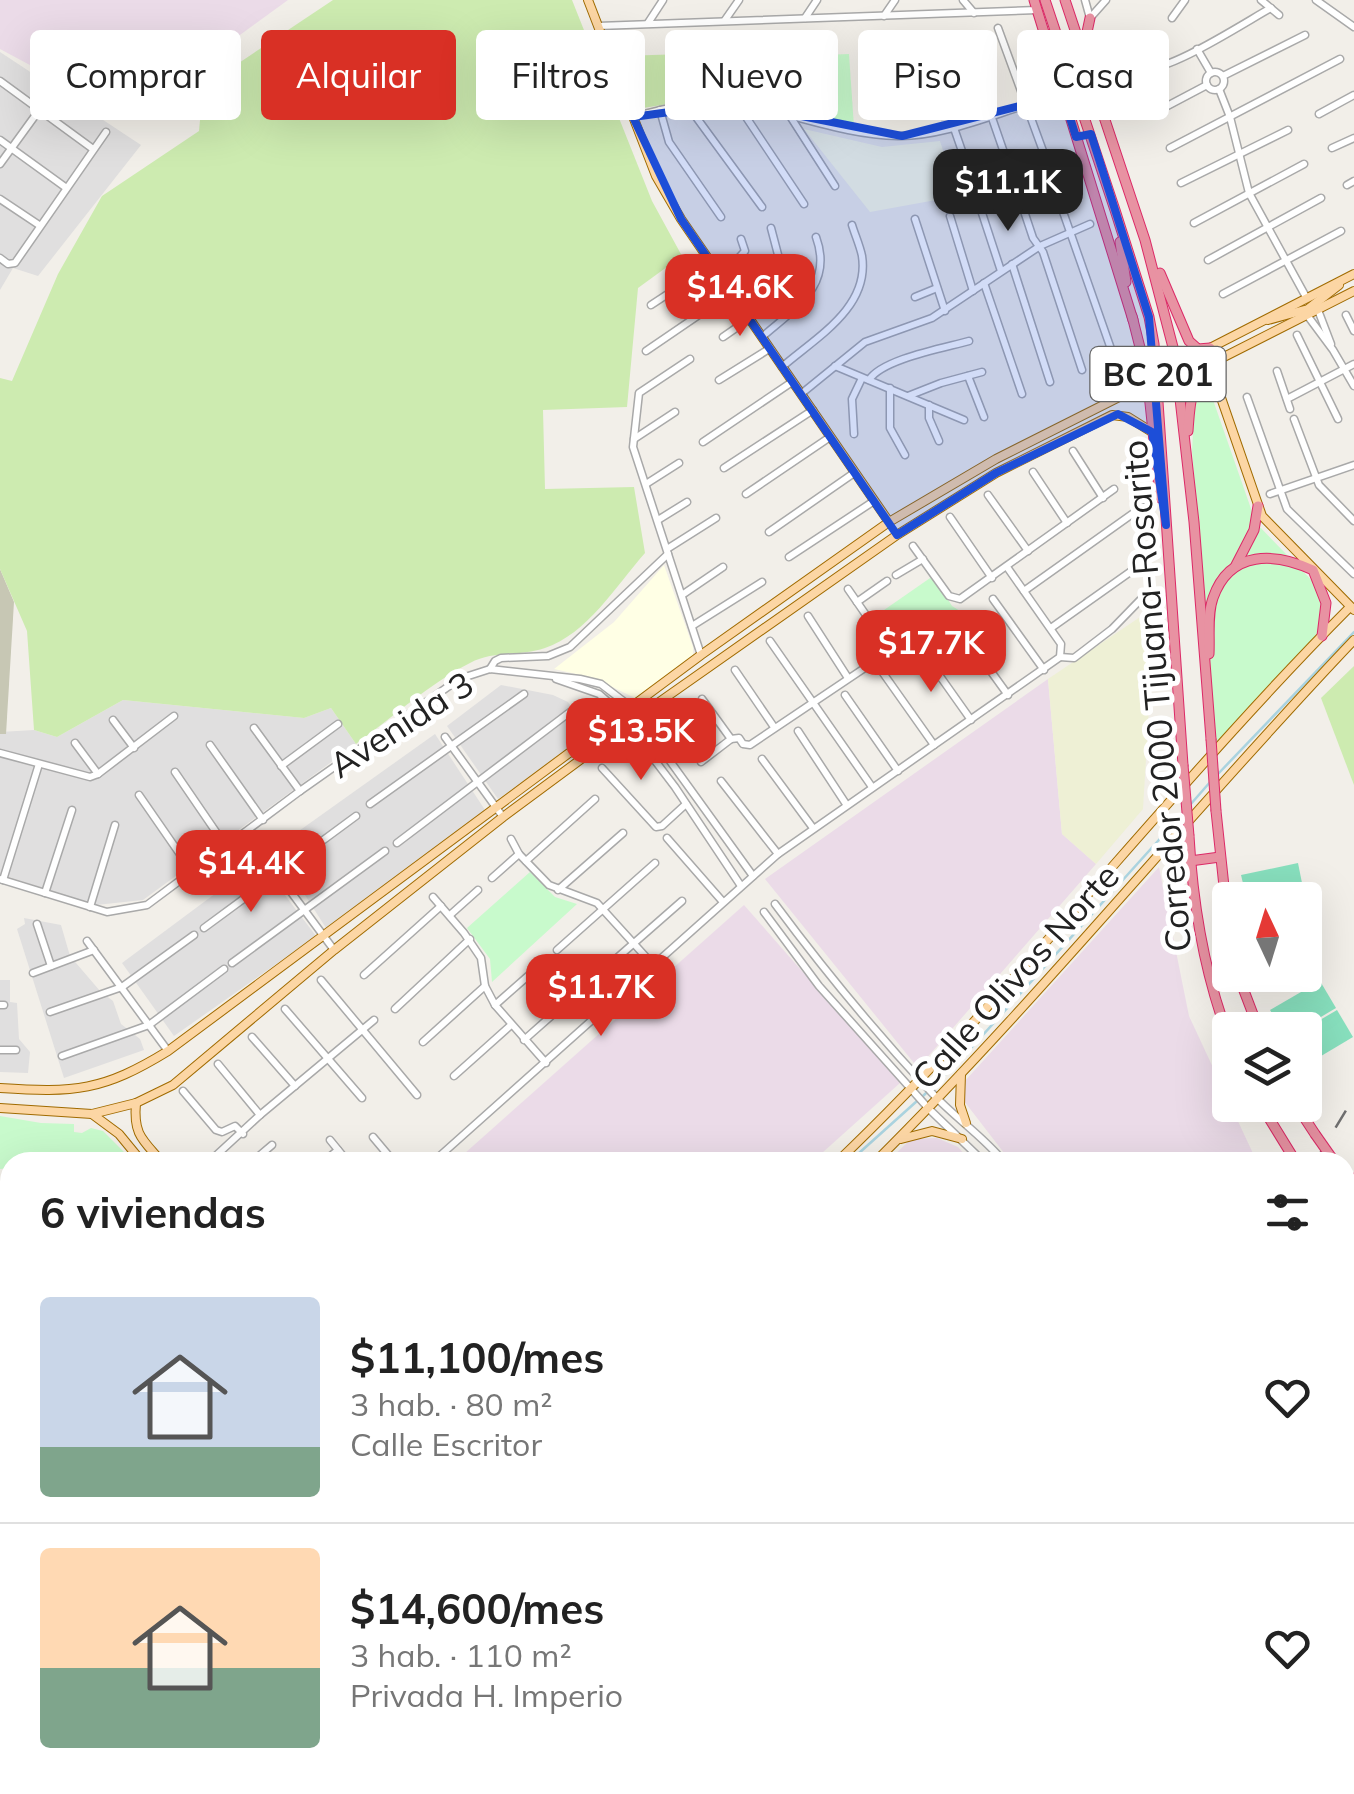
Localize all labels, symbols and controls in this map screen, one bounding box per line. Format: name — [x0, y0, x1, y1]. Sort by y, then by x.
chip: Comprar — [30, 30, 241, 120]
chip: Alquilar — [261, 30, 456, 120]
chip: Filtros — [476, 30, 645, 120]
chip: Nuevo — [665, 30, 838, 120]
chip: Piso — [858, 30, 997, 120]
chip: Casa — [1017, 30, 1169, 120]
pin: $11.1K — [927, 149, 1089, 234]
text: $11.1K — [955, 161, 1061, 201]
pin: $14.6K — [659, 254, 821, 339]
text: $14.6K — [687, 266, 793, 306]
road number: BC 201 — [1090, 347, 1226, 401]
street label: Corredor 2000 Tijuana-Rosarito — [1112, 438, 1200, 954]
pin: $17.7K — [850, 610, 1012, 695]
text: $17.7K — [878, 622, 984, 662]
street label: Avenida 3 — [321, 661, 481, 787]
pin: $13.5K — [560, 698, 722, 783]
text: $13.5K — [588, 710, 694, 750]
pin: $14.4K — [170, 830, 332, 915]
text: $14.4K — [198, 842, 304, 882]
street label: Calle Olivos Norte — [902, 854, 1128, 1098]
north arrow — [1212, 882, 1322, 992]
map controls — [1212, 882, 1322, 1122]
pin: $11.7K — [520, 954, 682, 1039]
text: $11.7K — [548, 966, 654, 1006]
button: layers — [1212, 1012, 1322, 1122]
icon: filters — [1260, 1185, 1315, 1240]
text: 6 viviendas — [40, 1186, 266, 1239]
text: $11,100/mes — [350, 1331, 604, 1384]
icon: home — [120, 1337, 240, 1457]
icon: heart — [1260, 1370, 1315, 1425]
text: 3 hab. · 80 m² — [350, 1384, 552, 1424]
text: Calle Escritor — [350, 1424, 542, 1464]
text: $14,600/mes — [350, 1582, 604, 1635]
icon: home — [120, 1588, 240, 1708]
icon: heart — [1260, 1621, 1315, 1676]
text: 3 hab. · 110 m² — [350, 1635, 572, 1675]
text: Privada H. Imperio — [350, 1675, 623, 1715]

